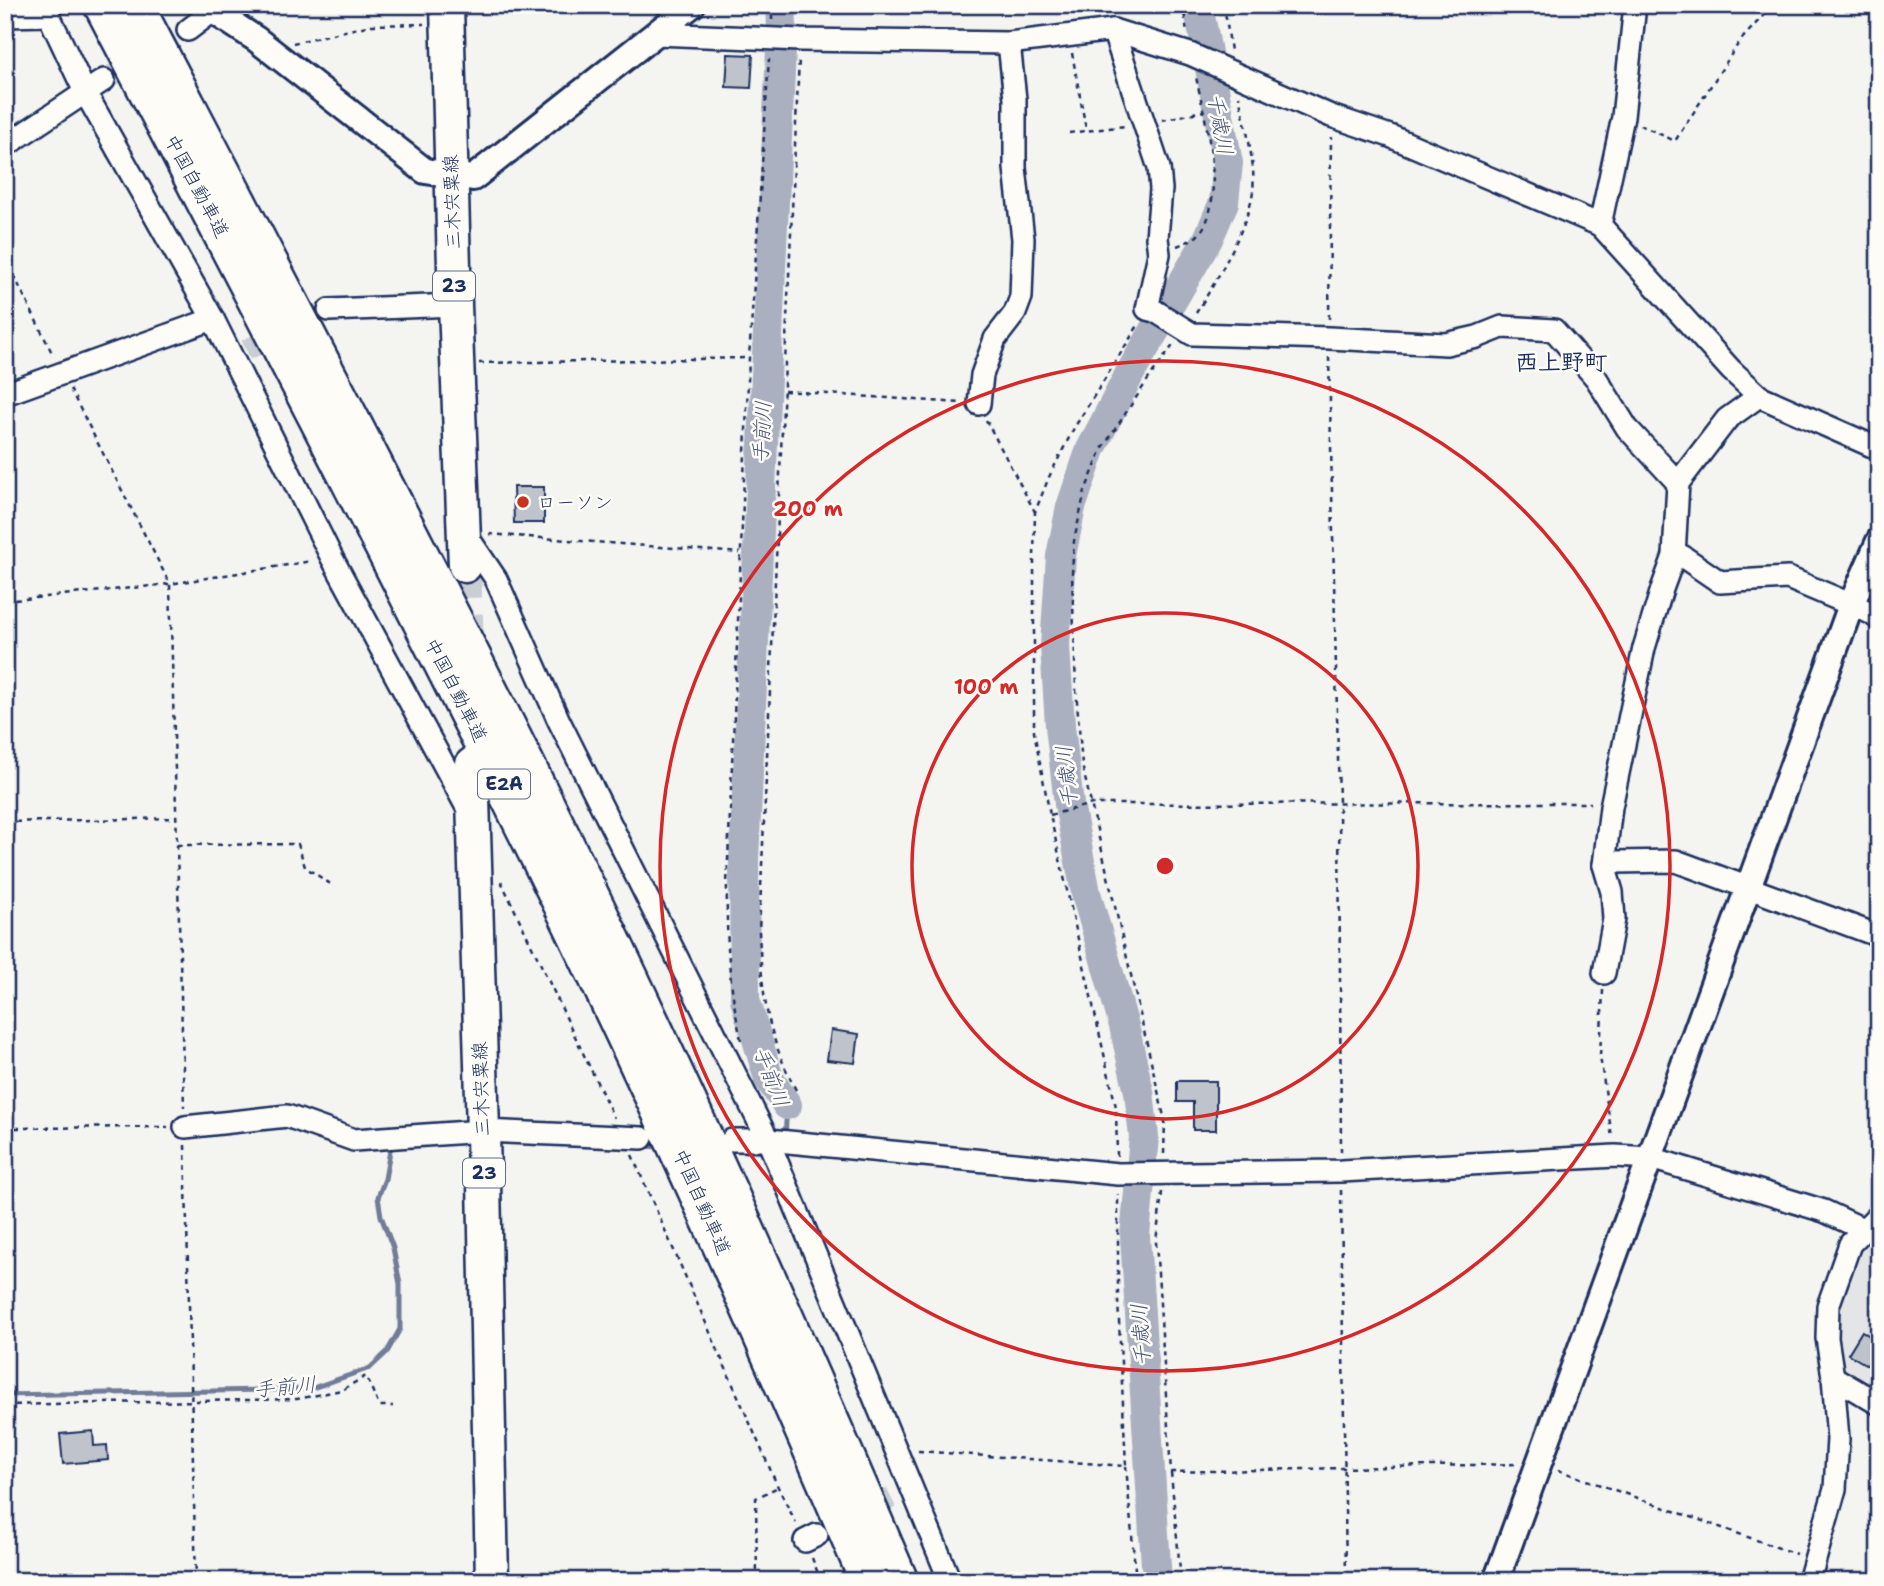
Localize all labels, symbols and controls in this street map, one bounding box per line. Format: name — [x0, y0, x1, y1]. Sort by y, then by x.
water label: 千歳川 — [1201, 91, 1239, 157]
street label: 中国自動車道 — [159, 130, 235, 242]
street label: 三木宍粟線 — [438, 154, 466, 250]
road number: 23 — [433, 272, 475, 300]
district label: 西上野町 — [1515, 347, 1607, 377]
water label: 手前川 — [746, 400, 778, 464]
place label: ローソン — [537, 490, 613, 515]
marker: ローソン — [515, 494, 531, 510]
text: 200 m — [773, 495, 843, 523]
street label: 中国自動車道 — [419, 634, 493, 746]
text: 100 m — [954, 673, 1018, 701]
water label: 千歳川 — [1050, 744, 1084, 810]
road number: E2A — [478, 770, 530, 798]
centre of rings — [1153, 854, 1177, 878]
street label: 三木宍粟線 — [467, 1041, 495, 1137]
water label: 手前川 — [747, 1043, 795, 1111]
street label: 中国自動車道 — [667, 1145, 737, 1259]
road number: 23 — [463, 1158, 505, 1188]
water label: 千歳川 — [1125, 1303, 1157, 1367]
water label: 手前川 — [252, 1370, 318, 1404]

